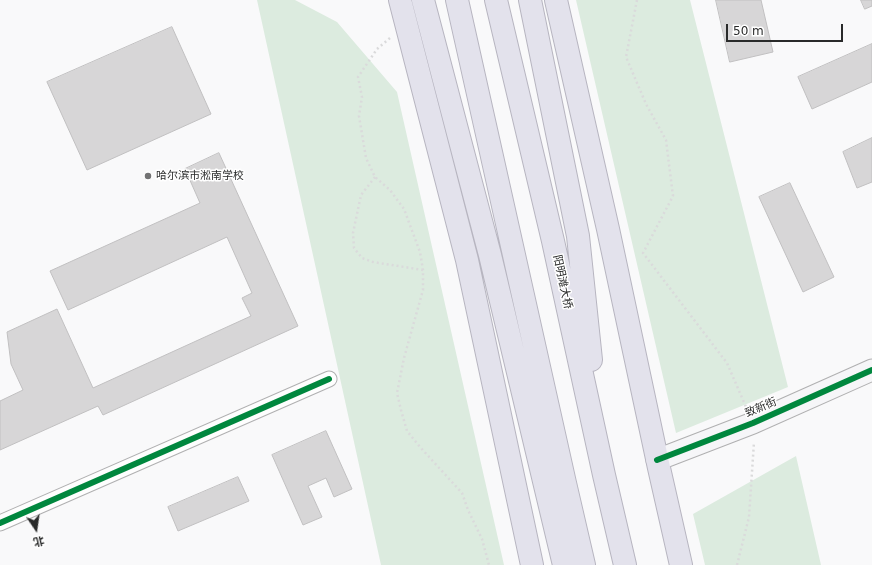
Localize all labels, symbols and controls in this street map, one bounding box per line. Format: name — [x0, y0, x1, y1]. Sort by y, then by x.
scale bar — [728, 16, 845, 42]
text: 50 m — [733, 24, 764, 38]
place label: 哈尔滨市淞南学校 — [156, 169, 244, 183]
marker: 哈尔滨市淞南学校 — [143, 171, 153, 181]
street label: 阳明滩大桥 — [550, 254, 574, 310]
street label: 致新街 — [743, 395, 779, 421]
north arrow — [16, 509, 56, 549]
text: 北 — [32, 534, 46, 549]

